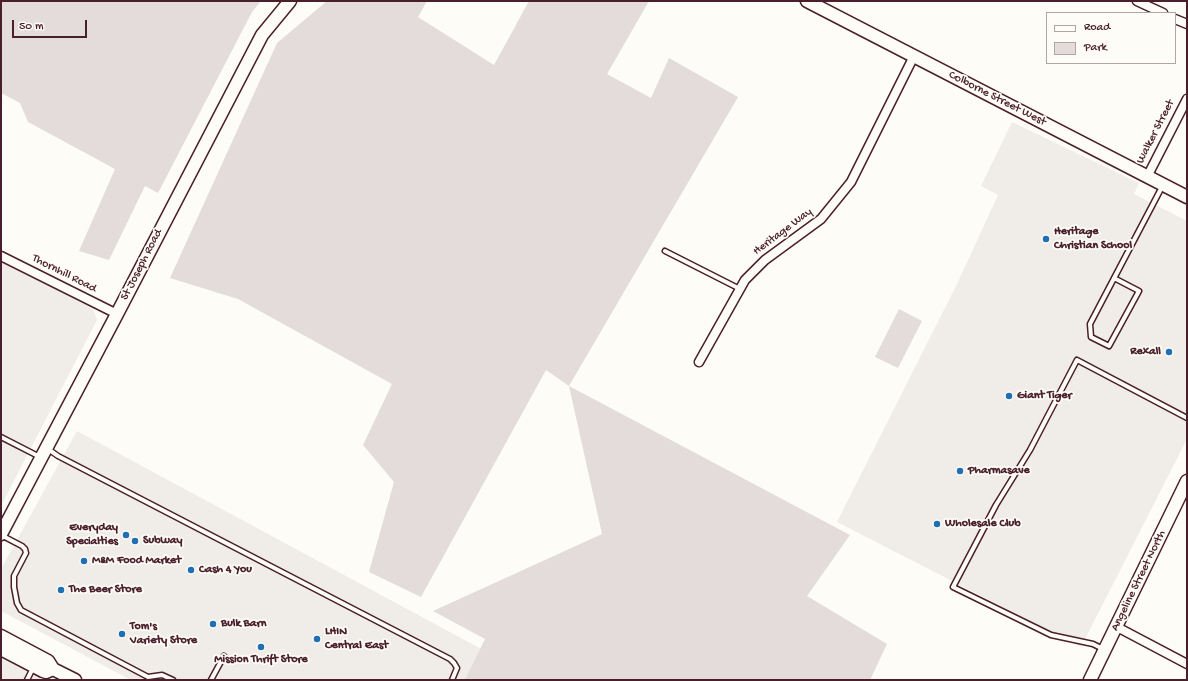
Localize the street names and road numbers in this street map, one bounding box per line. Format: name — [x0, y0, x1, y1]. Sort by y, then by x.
street label: Colborne Street West — [946, 68, 1048, 130]
street label: Walker Street — [1134, 97, 1178, 167]
street label: Heritage Way — [751, 205, 815, 259]
street label: St Joseph Road — [118, 227, 166, 303]
street label: Thornhill Road — [29, 252, 99, 296]
street label: Angeline Street North — [1108, 528, 1170, 634]

